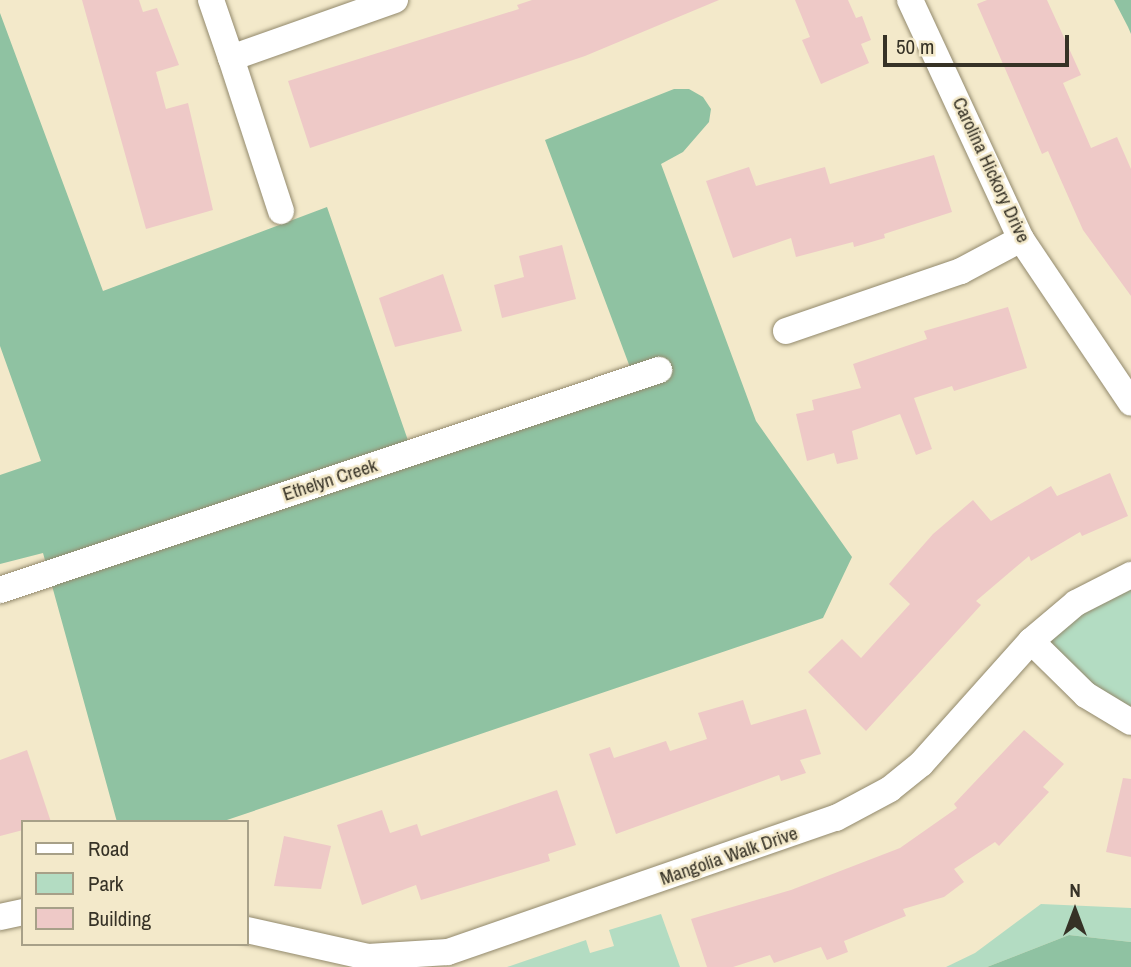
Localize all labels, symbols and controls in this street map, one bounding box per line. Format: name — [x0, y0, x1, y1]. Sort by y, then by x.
scale bar — [886, 21, 1072, 65]
text: 50 m — [896, 32, 934, 61]
street label: Carolina Hickory Drive — [947, 94, 1035, 246]
street label: Ethelyn Creek — [280, 454, 380, 506]
legend — [21, 820, 248, 946]
street label: Mangolia Walk Drive — [657, 822, 801, 890]
text: Road — [88, 834, 129, 863]
text: Park — [88, 869, 123, 898]
north arrow — [1040, 876, 1110, 946]
text: N — [1069, 877, 1081, 903]
text: Building — [88, 904, 151, 933]

